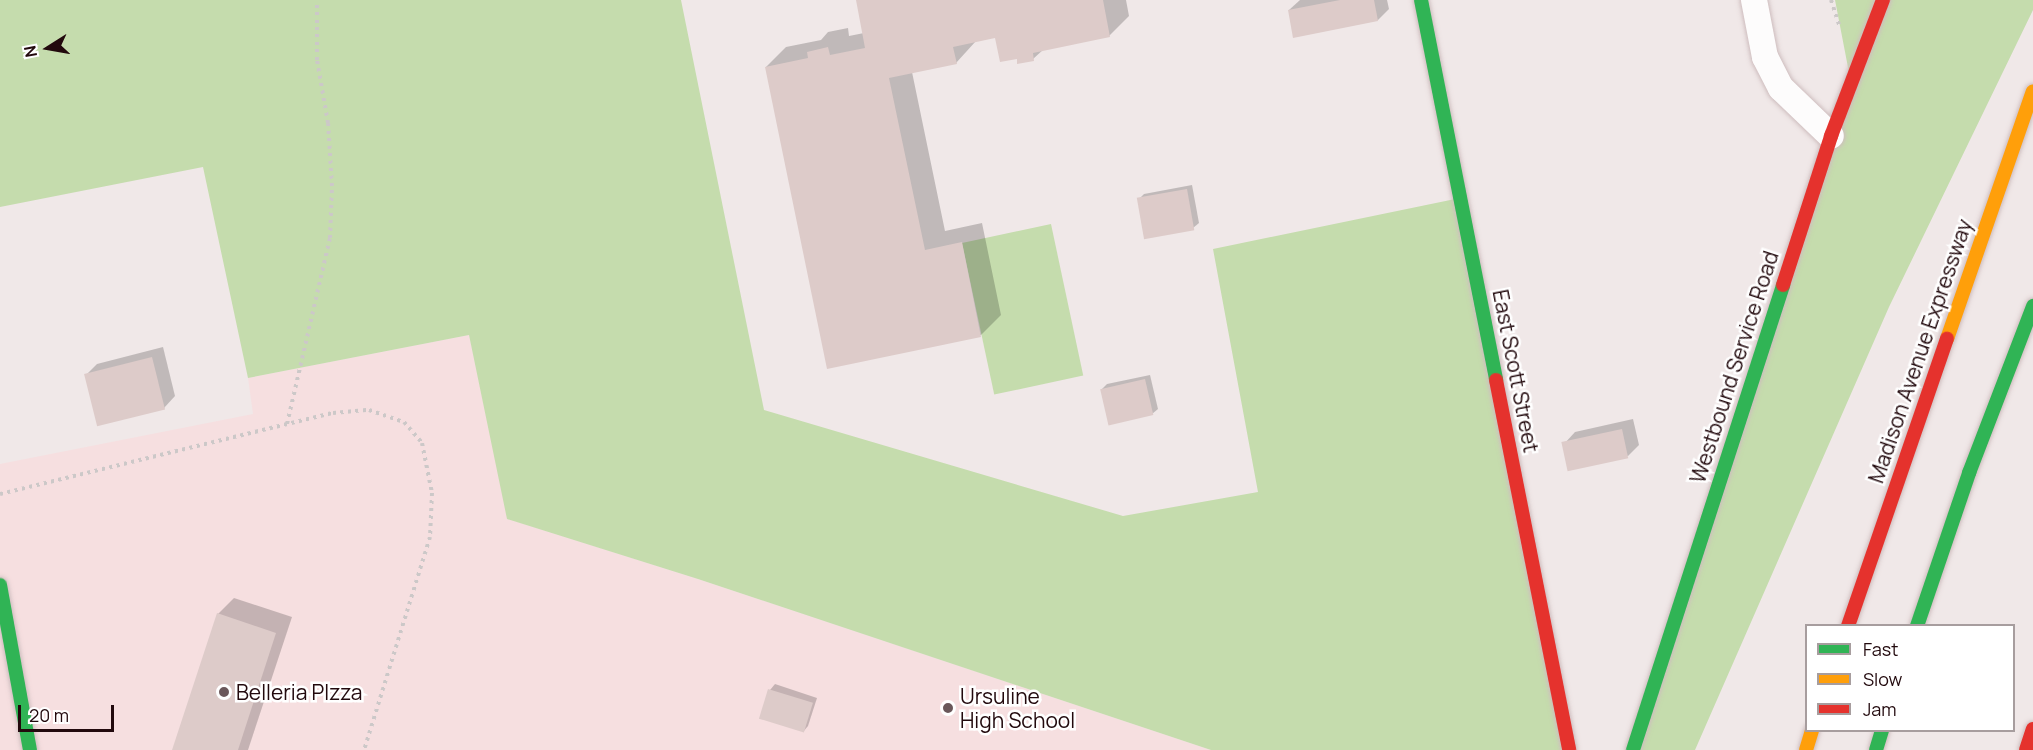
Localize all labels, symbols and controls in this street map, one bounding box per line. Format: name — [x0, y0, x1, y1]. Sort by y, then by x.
north arrow — [18, 18, 78, 78]
text: N — [18, 44, 42, 59]
street label: Madison Avenue Expressway — [1863, 216, 1977, 486]
street label: Westbound Service Road — [1685, 248, 1783, 486]
street label: East Scott Street — [1488, 287, 1544, 455]
legend — [1805, 624, 2015, 732]
text: Fast — [1863, 637, 1898, 661]
text: Slow — [1863, 667, 1902, 691]
place label: Belleria PIzza — [236, 679, 362, 705]
place label: Ursuline High School — [960, 683, 1075, 733]
marker: Belleria PIzza — [217, 685, 231, 699]
scale bar — [21, 693, 117, 731]
text: Jam — [1863, 697, 1897, 721]
marker: Ursuline High School — [941, 701, 955, 715]
text: 20 m — [29, 703, 69, 727]

